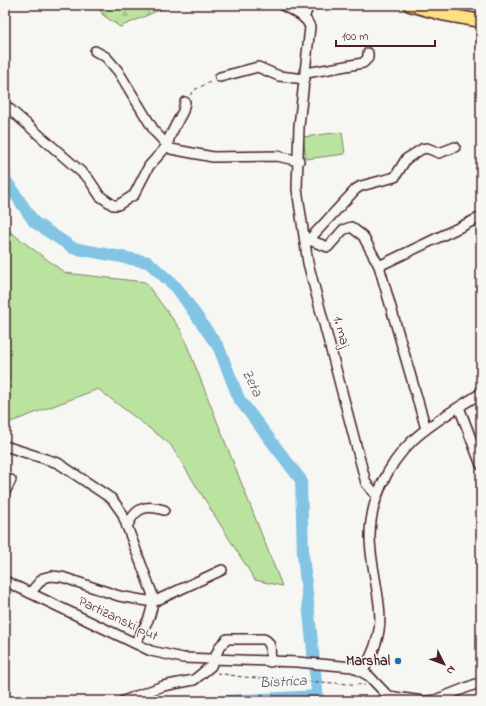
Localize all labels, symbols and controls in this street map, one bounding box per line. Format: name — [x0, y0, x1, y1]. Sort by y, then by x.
scale bar — [336, 22, 435, 48]
text: 100 m — [342, 28, 369, 46]
street label: 1. maj — [327, 314, 356, 351]
water label: Zeta — [236, 365, 268, 401]
street label: Partizanski put — [74, 591, 162, 647]
north arrow — [424, 644, 464, 684]
place label: Marshal — [346, 651, 391, 672]
marker: Marshal — [393, 656, 403, 666]
text: N — [442, 662, 459, 678]
water label: Bistrica — [259, 670, 308, 694]

